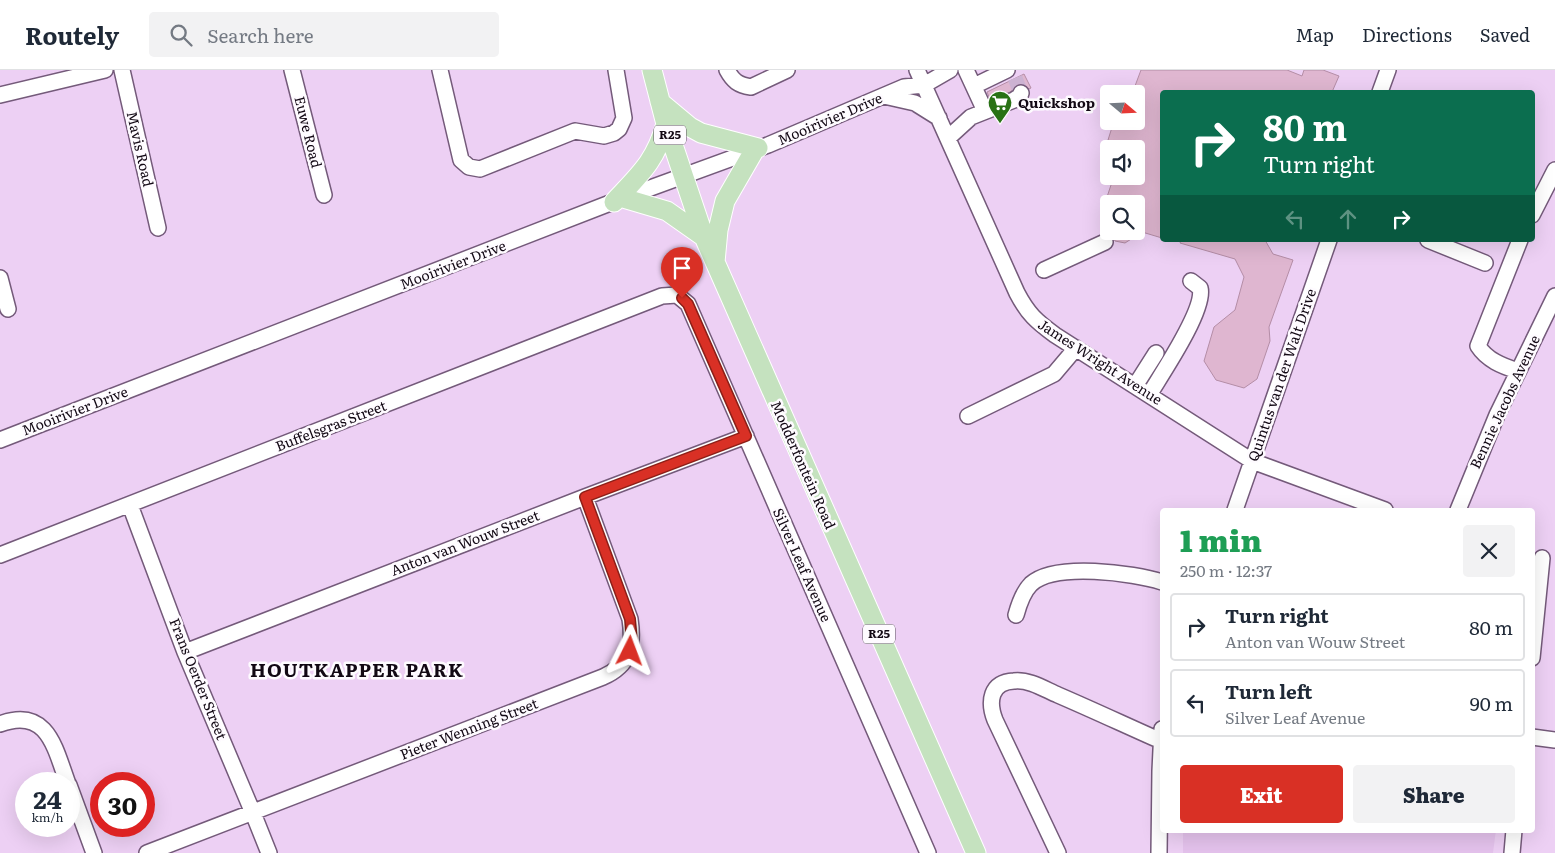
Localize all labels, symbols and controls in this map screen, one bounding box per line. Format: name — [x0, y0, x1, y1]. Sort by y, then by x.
search box — [149, 12, 499, 57]
text: Routely — [25, 17, 119, 52]
icon: search — [167, 21, 195, 49]
text: Search here — [207, 21, 314, 49]
text: Map — [1296, 21, 1334, 48]
text: Directions — [1362, 21, 1452, 48]
text: Saved — [1480, 21, 1530, 48]
north arrow — [1100, 85, 1145, 130]
map controls — [1100, 85, 1145, 240]
street label: Mooirivier Drive — [774, 87, 885, 149]
supermarket icon: Quickshop — [987, 90, 1013, 124]
place label: Quickshop — [1018, 92, 1095, 112]
street label: Euwe Road — [290, 94, 328, 170]
text: 80 m — [1263, 100, 1347, 152]
street label: Mavis Road — [123, 109, 159, 189]
icon: right — [1180, 110, 1245, 175]
road number: R25 — [654, 126, 686, 144]
button: sound — [1100, 140, 1145, 185]
text: Turn right — [1263, 147, 1375, 180]
button: search — [1100, 195, 1145, 240]
icon: left — [1281, 205, 1309, 233]
icon: ahead — [1334, 205, 1362, 233]
icon: right — [1387, 205, 1415, 233]
street label: Mooirivier Drive — [397, 235, 508, 293]
pin — [661, 247, 703, 298]
icon: arrive — [668, 254, 696, 282]
street label: Quintus van der Walt Drive — [1242, 286, 1320, 464]
street label: James Wright Avenue — [1035, 313, 1167, 409]
street label: Bennie Jacobs Avenue — [1464, 331, 1544, 472]
street label: Mooirivier Drive — [19, 381, 130, 439]
street label: Buffelsgras Street — [272, 395, 389, 455]
street label: Modderfontein Road — [767, 397, 841, 532]
street label: Anton van Wouw Street — [387, 504, 542, 580]
street label: Silver Leaf Avenue — [769, 504, 837, 625]
text: 1 min — [1180, 517, 1262, 561]
button: close — [1463, 525, 1515, 577]
text: 250 m · 12:37 — [1180, 558, 1272, 582]
text: Turn right — [1225, 601, 1329, 629]
icon: right — [1182, 613, 1210, 641]
text: 80 m — [1469, 613, 1513, 641]
street label: Frans Oerder Street — [165, 615, 233, 743]
position arrow — [603, 624, 655, 676]
road number: R25 — [863, 624, 895, 644]
text: Anton van Wouw Street — [1225, 629, 1405, 653]
district label: HOUTKAPPER PARK — [250, 655, 464, 683]
text: Turn left — [1225, 677, 1312, 705]
icon: left — [1182, 689, 1210, 717]
text: 90 m — [1470, 689, 1513, 717]
street label: Pieter Wenning Street — [397, 692, 541, 764]
text: Silver Leaf Avenue — [1225, 705, 1365, 729]
button: Exit — [1180, 765, 1343, 823]
button: Share — [1353, 765, 1515, 823]
speed limit sign: 30 — [90, 772, 155, 837]
text: 24 — [33, 780, 62, 817]
text: km/h — [32, 808, 63, 826]

